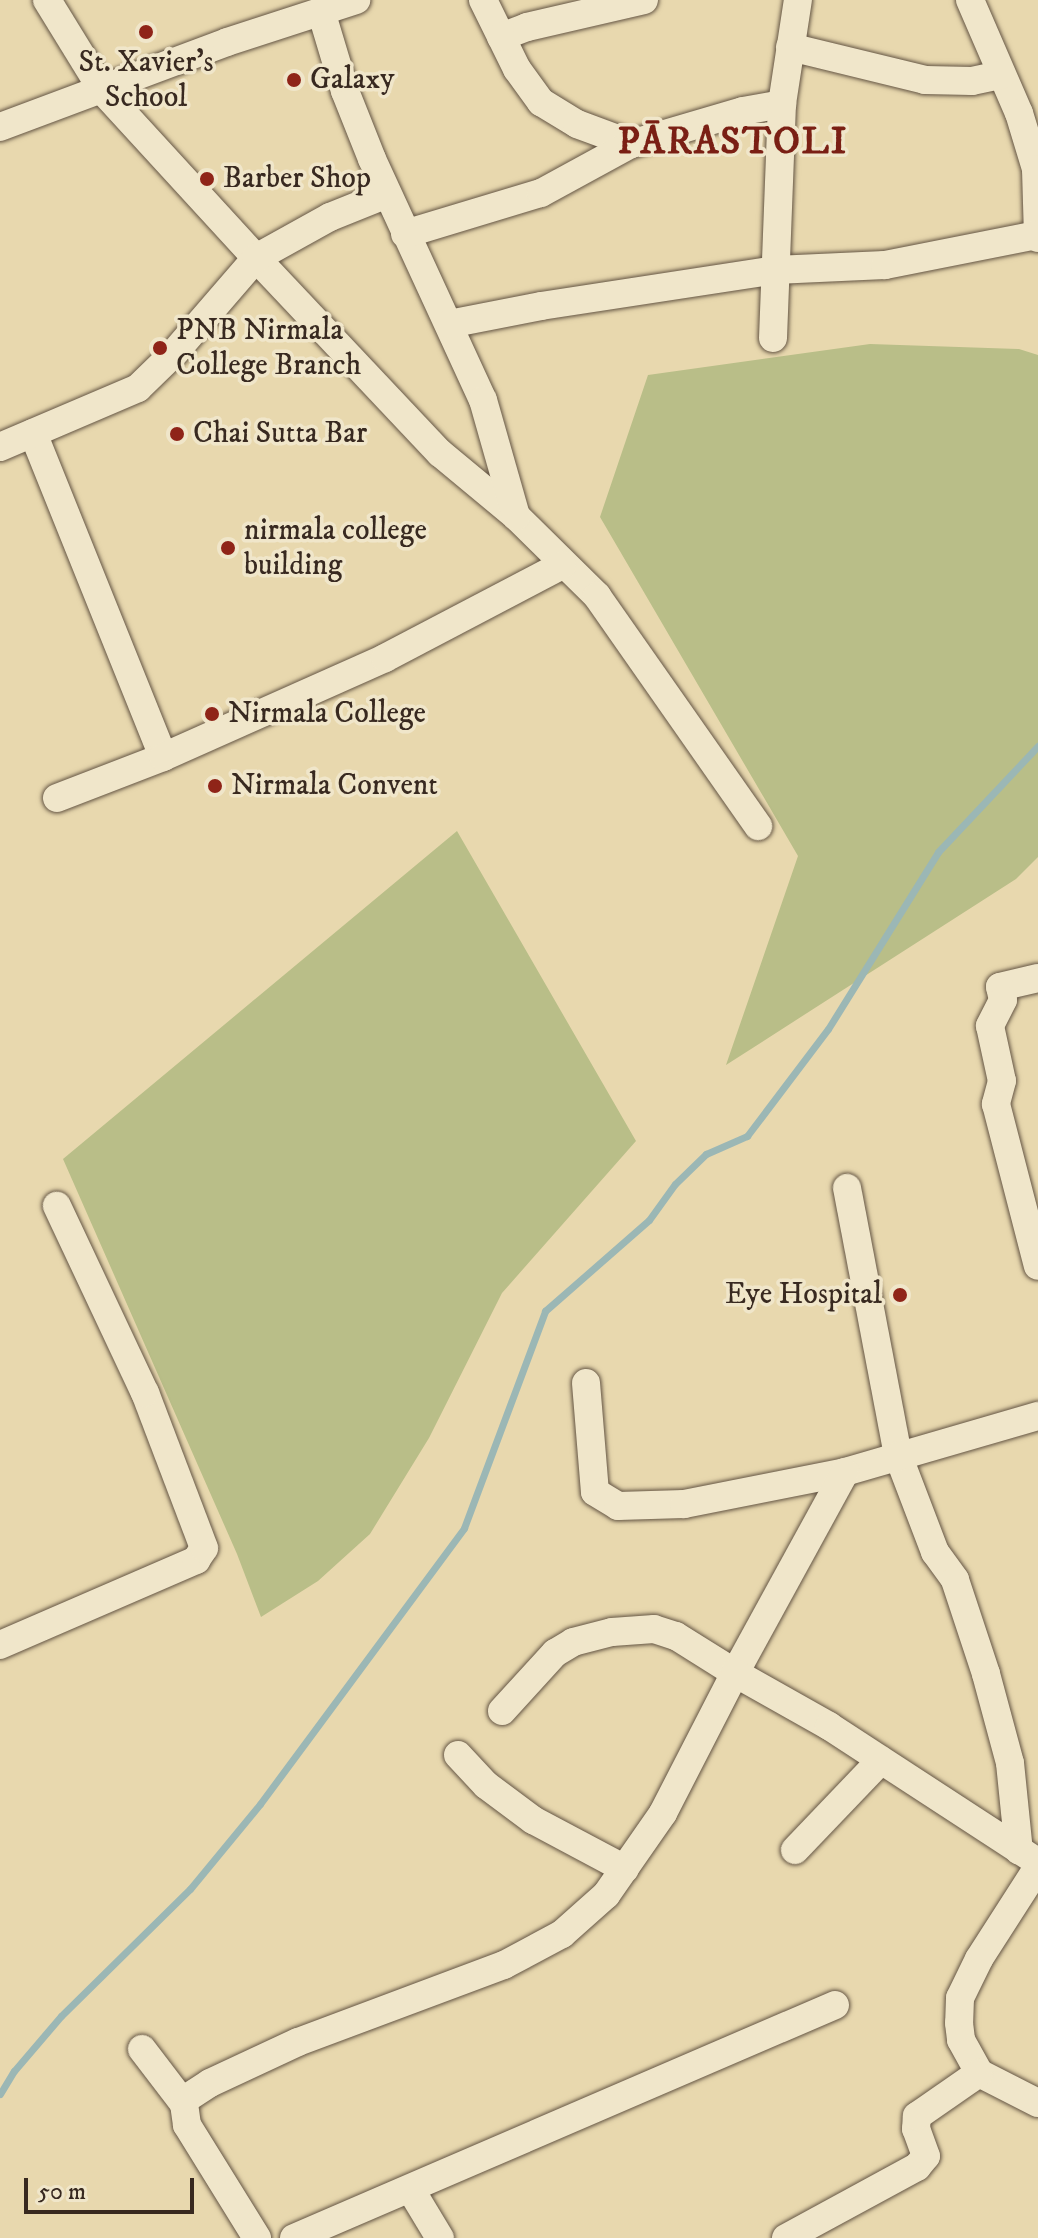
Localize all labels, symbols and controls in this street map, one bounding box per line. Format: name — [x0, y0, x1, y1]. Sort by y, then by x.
marker: St. Xavier's School — [137, 23, 155, 41]
place label: St. Xavier's School — [78, 45, 214, 116]
place label: Galaxy — [310, 62, 394, 98]
marker: Galaxy — [285, 71, 303, 89]
district label: PĀRASTOLI — [618, 120, 848, 166]
place label: Barber Shop — [223, 161, 371, 197]
marker: Barber Shop — [198, 170, 216, 188]
place label: PNB Nirmala College Branch — [176, 313, 361, 384]
marker: PNB Nirmala College Branch — [151, 339, 169, 357]
place label: Chai Sutta Bar — [193, 416, 367, 452]
marker: Chai Sutta Bar — [168, 425, 186, 443]
place label: nirmala college building — [244, 513, 427, 584]
marker: nirmala college building — [219, 539, 237, 557]
place label: Nirmala College — [228, 696, 426, 732]
marker: Nirmala College — [203, 705, 221, 723]
place label: Nirmala Convent — [231, 768, 438, 804]
marker: Nirmala Convent — [206, 777, 224, 795]
place label: Eye Hospital — [725, 1277, 882, 1313]
marker: Eye Hospital — [889, 1284, 911, 1306]
scale bar — [28, 2162, 198, 2212]
text: 50 m — [38, 2177, 86, 2207]

